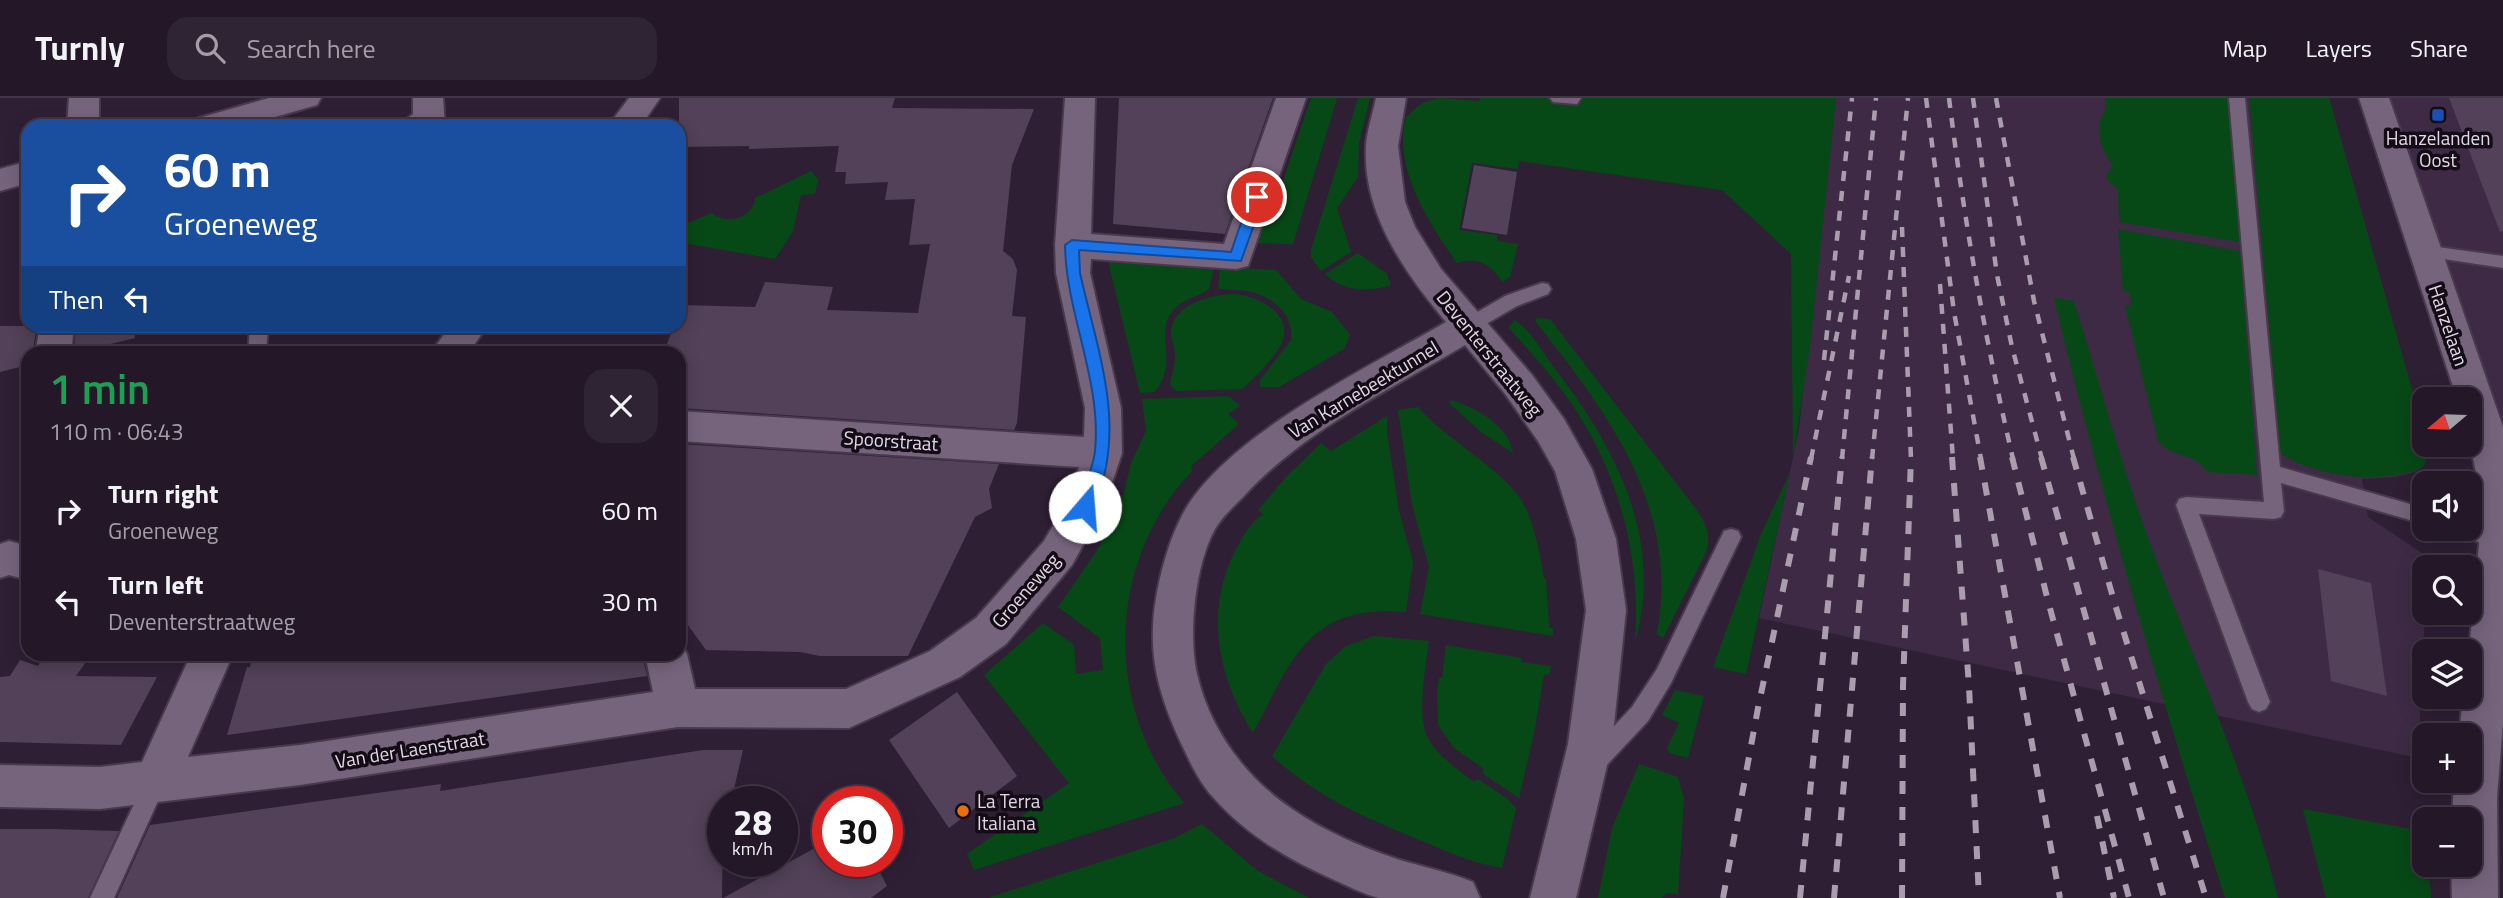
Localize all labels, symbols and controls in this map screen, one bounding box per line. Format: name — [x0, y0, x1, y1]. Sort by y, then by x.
search box — [167, 17, 657, 80]
text: Turnly — [35, 23, 125, 73]
icon: search — [191, 29, 229, 67]
text: Search here — [247, 29, 376, 68]
text: Map — [2223, 30, 2268, 66]
text: Layers — [2306, 30, 2372, 66]
text: Share — [2410, 30, 2468, 66]
marker: Hanzelanden Oost — [2430, 107, 2446, 123]
place label: Hanzelanden Oost — [2386, 123, 2490, 174]
text: 60 m — [164, 131, 271, 206]
icon: right — [49, 147, 140, 238]
pin — [1227, 167, 1287, 227]
icon: arrive — [1238, 178, 1276, 216]
text: Groeneweg — [164, 199, 318, 247]
text: Then — [49, 280, 104, 319]
icon: left — [118, 280, 156, 318]
street label: Hanzelaan — [2422, 280, 2476, 370]
street label: Deventerstraatweg — [1430, 284, 1550, 422]
street label: Van Karnebeektunnel — [1282, 333, 1444, 445]
text: 1 min — [49, 356, 150, 420]
button: close — [584, 369, 658, 443]
north arrow — [2412, 387, 2482, 457]
map controls — [2412, 387, 2482, 877]
text: 110 m · 06:43 — [49, 414, 184, 449]
street label: Spoorstraat — [843, 422, 940, 458]
position arrow — [1048, 470, 1122, 544]
button: sound — [2412, 471, 2482, 541]
text: Turn right — [108, 474, 219, 513]
text: 60 m — [601, 491, 658, 530]
icon: right — [49, 492, 87, 530]
text: Groeneweg — [108, 513, 218, 548]
street label: Groeneweg — [984, 546, 1066, 634]
button: search — [2412, 555, 2482, 625]
text: Turn left — [108, 565, 203, 604]
text: 30 m — [601, 582, 658, 621]
icon: left — [49, 583, 87, 621]
text: Deventerstraatweg — [108, 604, 295, 639]
button: layers — [2412, 639, 2482, 709]
street label: Van der Laenstraat — [333, 723, 487, 775]
button: + — [2412, 723, 2482, 793]
speed limit sign: 30 — [812, 786, 903, 877]
place label: La Terra Italiana — [977, 786, 1041, 837]
text: 28 — [733, 795, 772, 849]
marker: La Terra Italiana — [955, 803, 971, 819]
button: − — [2412, 807, 2482, 877]
text: km/h — [732, 835, 773, 862]

